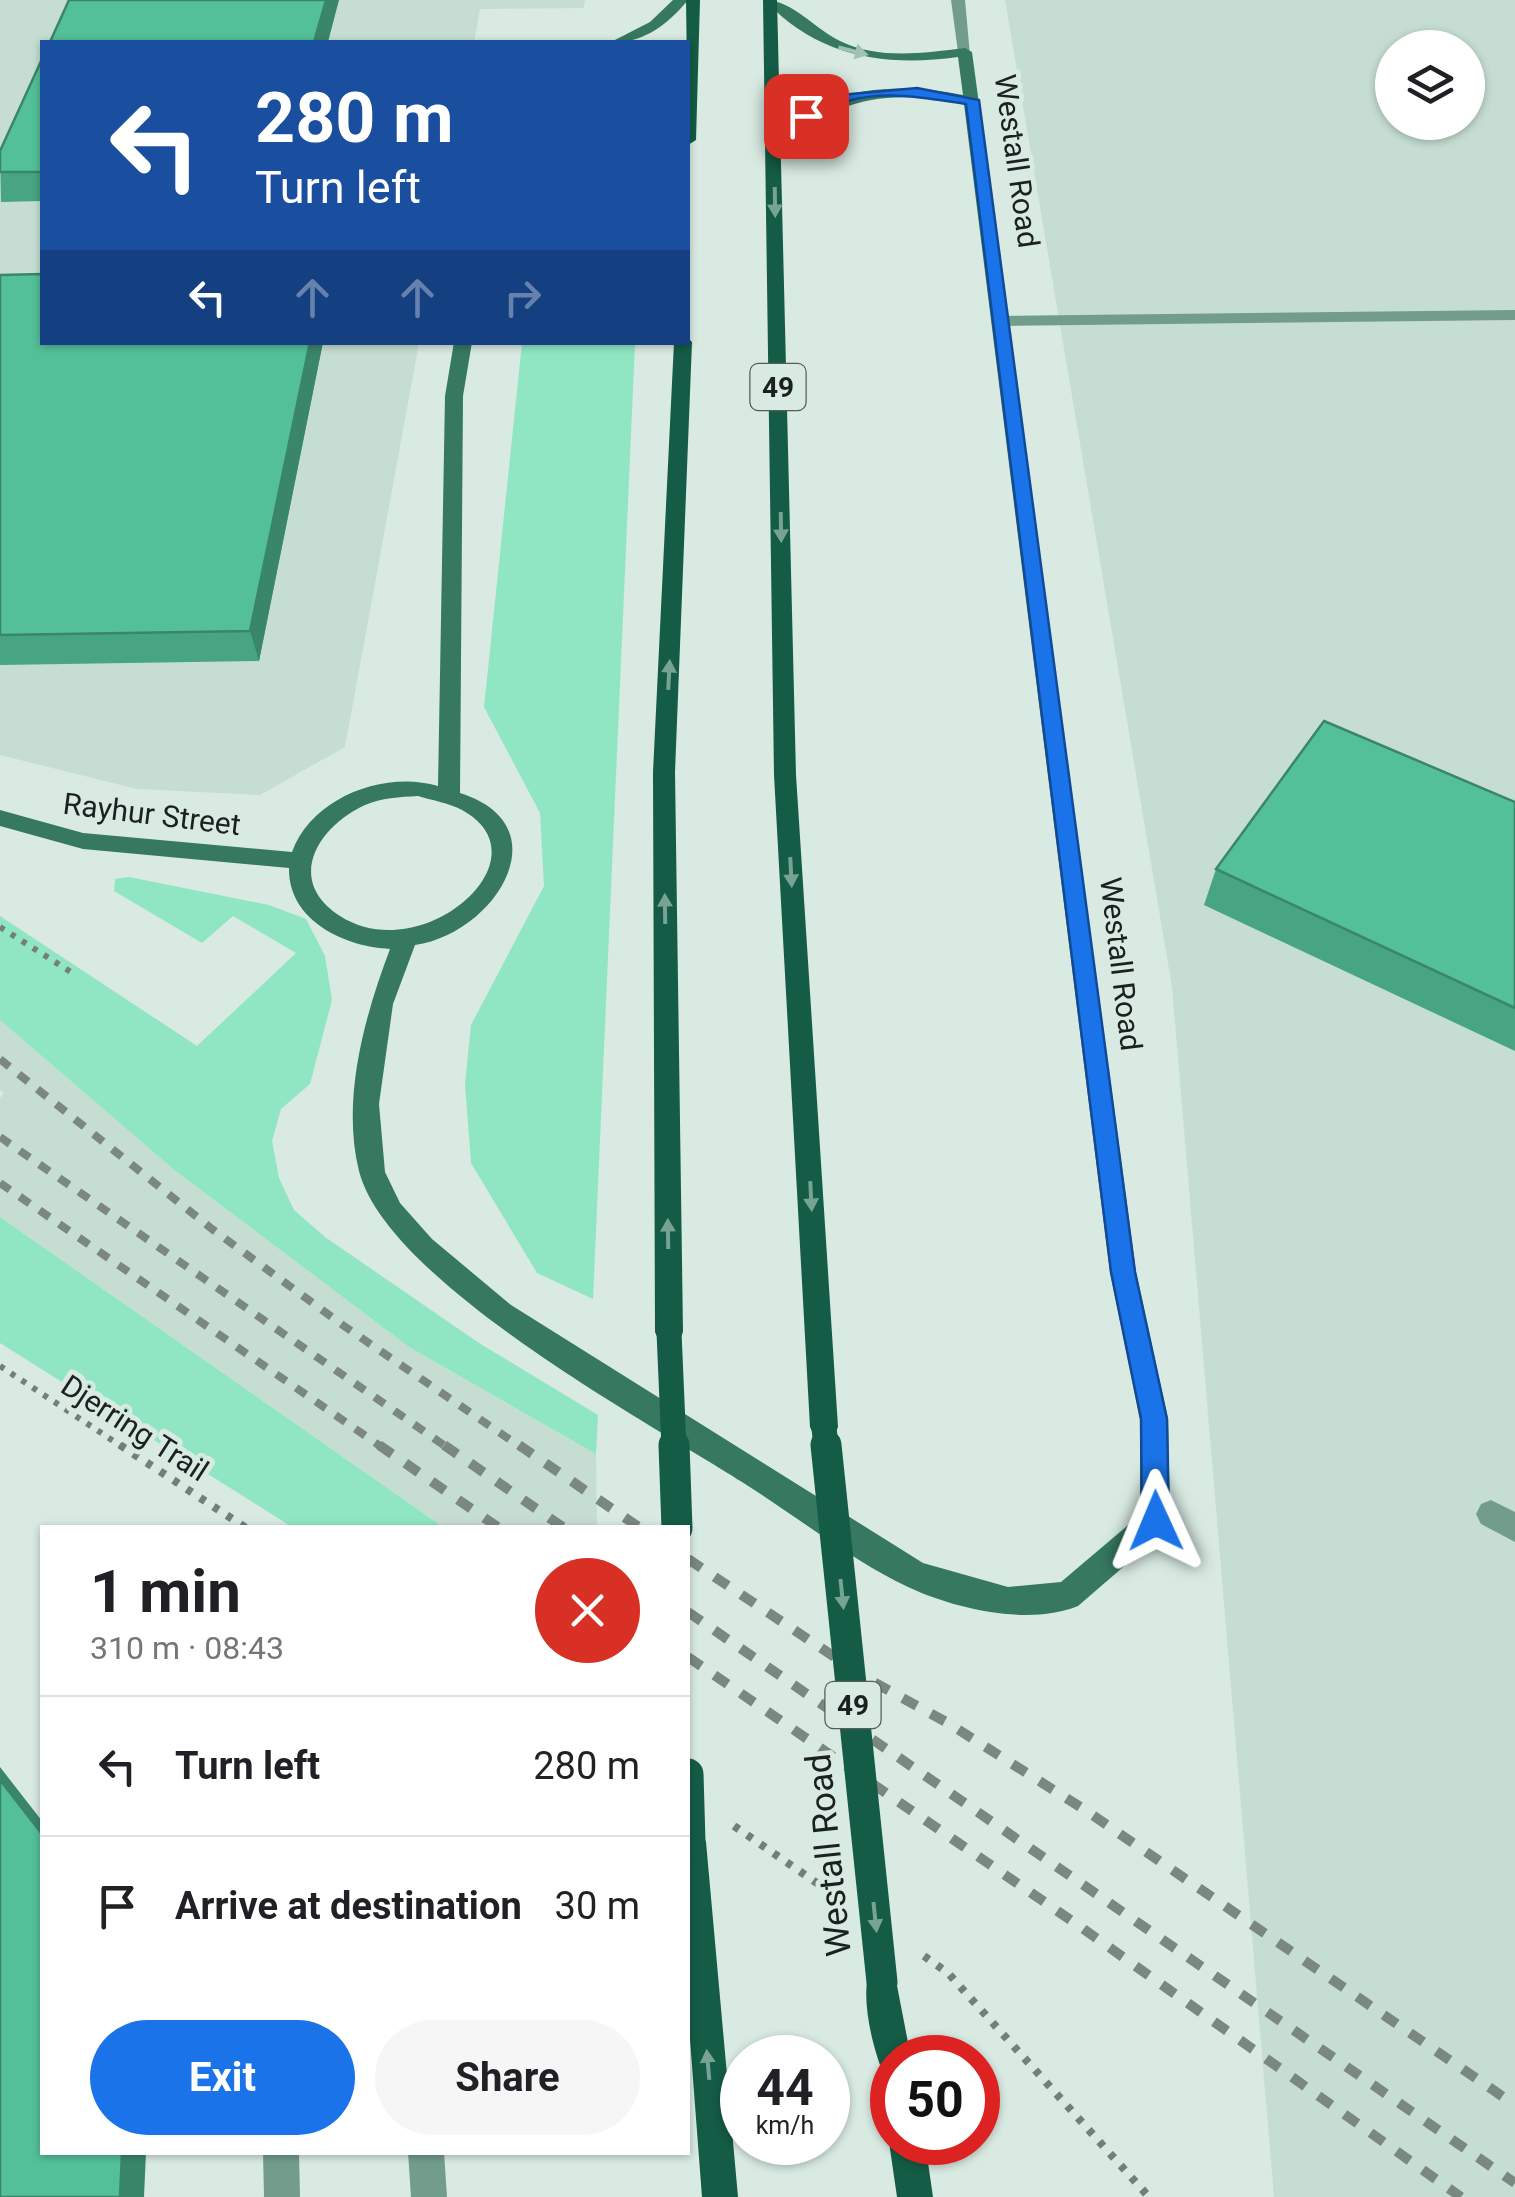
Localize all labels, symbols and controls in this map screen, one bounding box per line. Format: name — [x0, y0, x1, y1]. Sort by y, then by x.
map controls — [1375, 30, 1485, 140]
button: layers — [1375, 30, 1485, 140]
one-way arrow — [837, 44, 868, 60]
street label: Westall Road — [988, 72, 1046, 250]
pin — [764, 74, 849, 159]
text: 280 m — [255, 77, 454, 159]
icon: left — [90, 80, 220, 210]
icon: arrive — [779, 89, 834, 144]
text: Turn left — [255, 161, 421, 214]
one-way arrow — [767, 187, 783, 219]
icon: left — [180, 270, 235, 325]
icon: ahead — [285, 270, 340, 325]
icon: ahead — [390, 270, 445, 325]
icon: right — [495, 270, 550, 325]
road number: 49 — [750, 364, 806, 410]
one-way arrow — [773, 512, 789, 544]
one-way arrow — [661, 658, 677, 690]
street label: Rayhur Street — [61, 786, 243, 842]
one-way arrow — [783, 856, 799, 888]
street label: Westall Road — [1093, 875, 1149, 1053]
one-way arrow — [657, 893, 673, 925]
one-way arrow — [803, 1181, 819, 1213]
one-way arrow — [660, 1218, 676, 1250]
street label: Djerring Trail — [55, 1368, 215, 1488]
position arrow — [1104, 1469, 1208, 1573]
text: 1 min — [90, 1556, 241, 1627]
button: close — [535, 1558, 640, 1663]
one-way arrow — [834, 1579, 850, 1610]
text: 310 m · 08:43 — [90, 1629, 284, 1667]
road number: 49 — [826, 1682, 880, 1728]
icon: left — [90, 1739, 145, 1794]
text: Turn left — [175, 1744, 320, 1788]
text: 280 m — [533, 1744, 640, 1788]
street label: Westall Road — [798, 1752, 860, 1958]
icon: arrive — [90, 1879, 145, 1934]
text: Arrive at destination — [175, 1884, 522, 1928]
text: 30 m — [555, 1884, 640, 1928]
one-way arrow — [868, 1902, 884, 1934]
button: Exit — [90, 2020, 355, 2135]
button: Share — [375, 2020, 640, 2135]
speed limit sign: 50 — [870, 2035, 1000, 2165]
one-way arrow — [700, 2049, 716, 2080]
text: 44 — [756, 2059, 814, 2117]
text: km/h — [756, 2111, 814, 2140]

